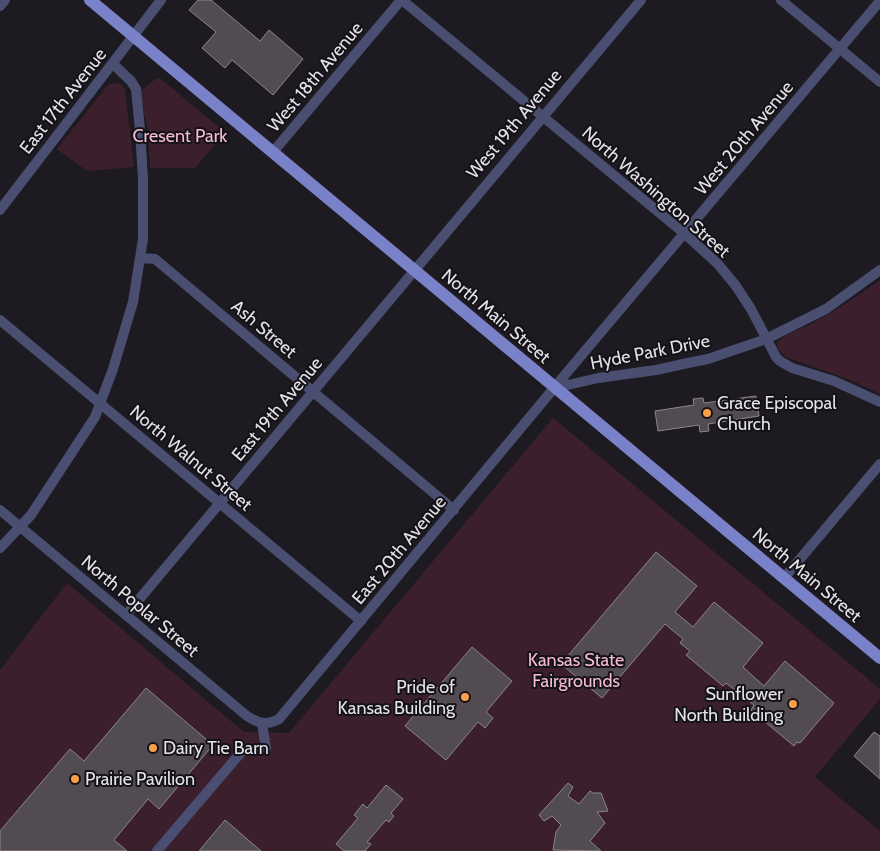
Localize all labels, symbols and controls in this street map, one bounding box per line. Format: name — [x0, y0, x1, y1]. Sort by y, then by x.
street label: West 18th Avenue — [263, 18, 367, 136]
street label: East 17th Avenue — [15, 44, 111, 158]
street label: West 19th Avenue — [462, 65, 566, 183]
street label: West 20th Avenue — [690, 77, 798, 199]
street label: North Washington Street — [577, 122, 735, 262]
park label: Cresent Park — [133, 125, 228, 147]
street label: North Main Street — [437, 264, 555, 368]
street label: Ash Street — [227, 295, 301, 363]
street label: Hyde Park Drive — [588, 330, 712, 374]
street label: East 19th Avenue — [227, 352, 327, 466]
place label: Grace Episcopal Church — [717, 392, 837, 435]
street label: North Walnut Street — [125, 400, 257, 516]
marker: Grace Episcopal Church — [701, 407, 713, 419]
street label: East 20th Avenue — [347, 491, 451, 609]
street label: North Main Street — [748, 523, 866, 627]
street label: North Poplar Street — [77, 550, 203, 662]
park label: Kansas State Fairgrounds — [528, 649, 624, 692]
place label: Pride of Kansas Building — [338, 676, 456, 719]
place label: Sunflower North Building — [674, 683, 784, 726]
marker: Pride of Kansas Building — [459, 691, 471, 703]
marker: Sunflower North Building — [787, 698, 799, 710]
place label: Dairy Tie Barn — [163, 737, 269, 759]
marker: Dairy Tie Barn — [147, 742, 159, 754]
place label: Prairie Pavilion — [85, 768, 195, 790]
marker: Prairie Pavilion — [69, 773, 81, 785]

